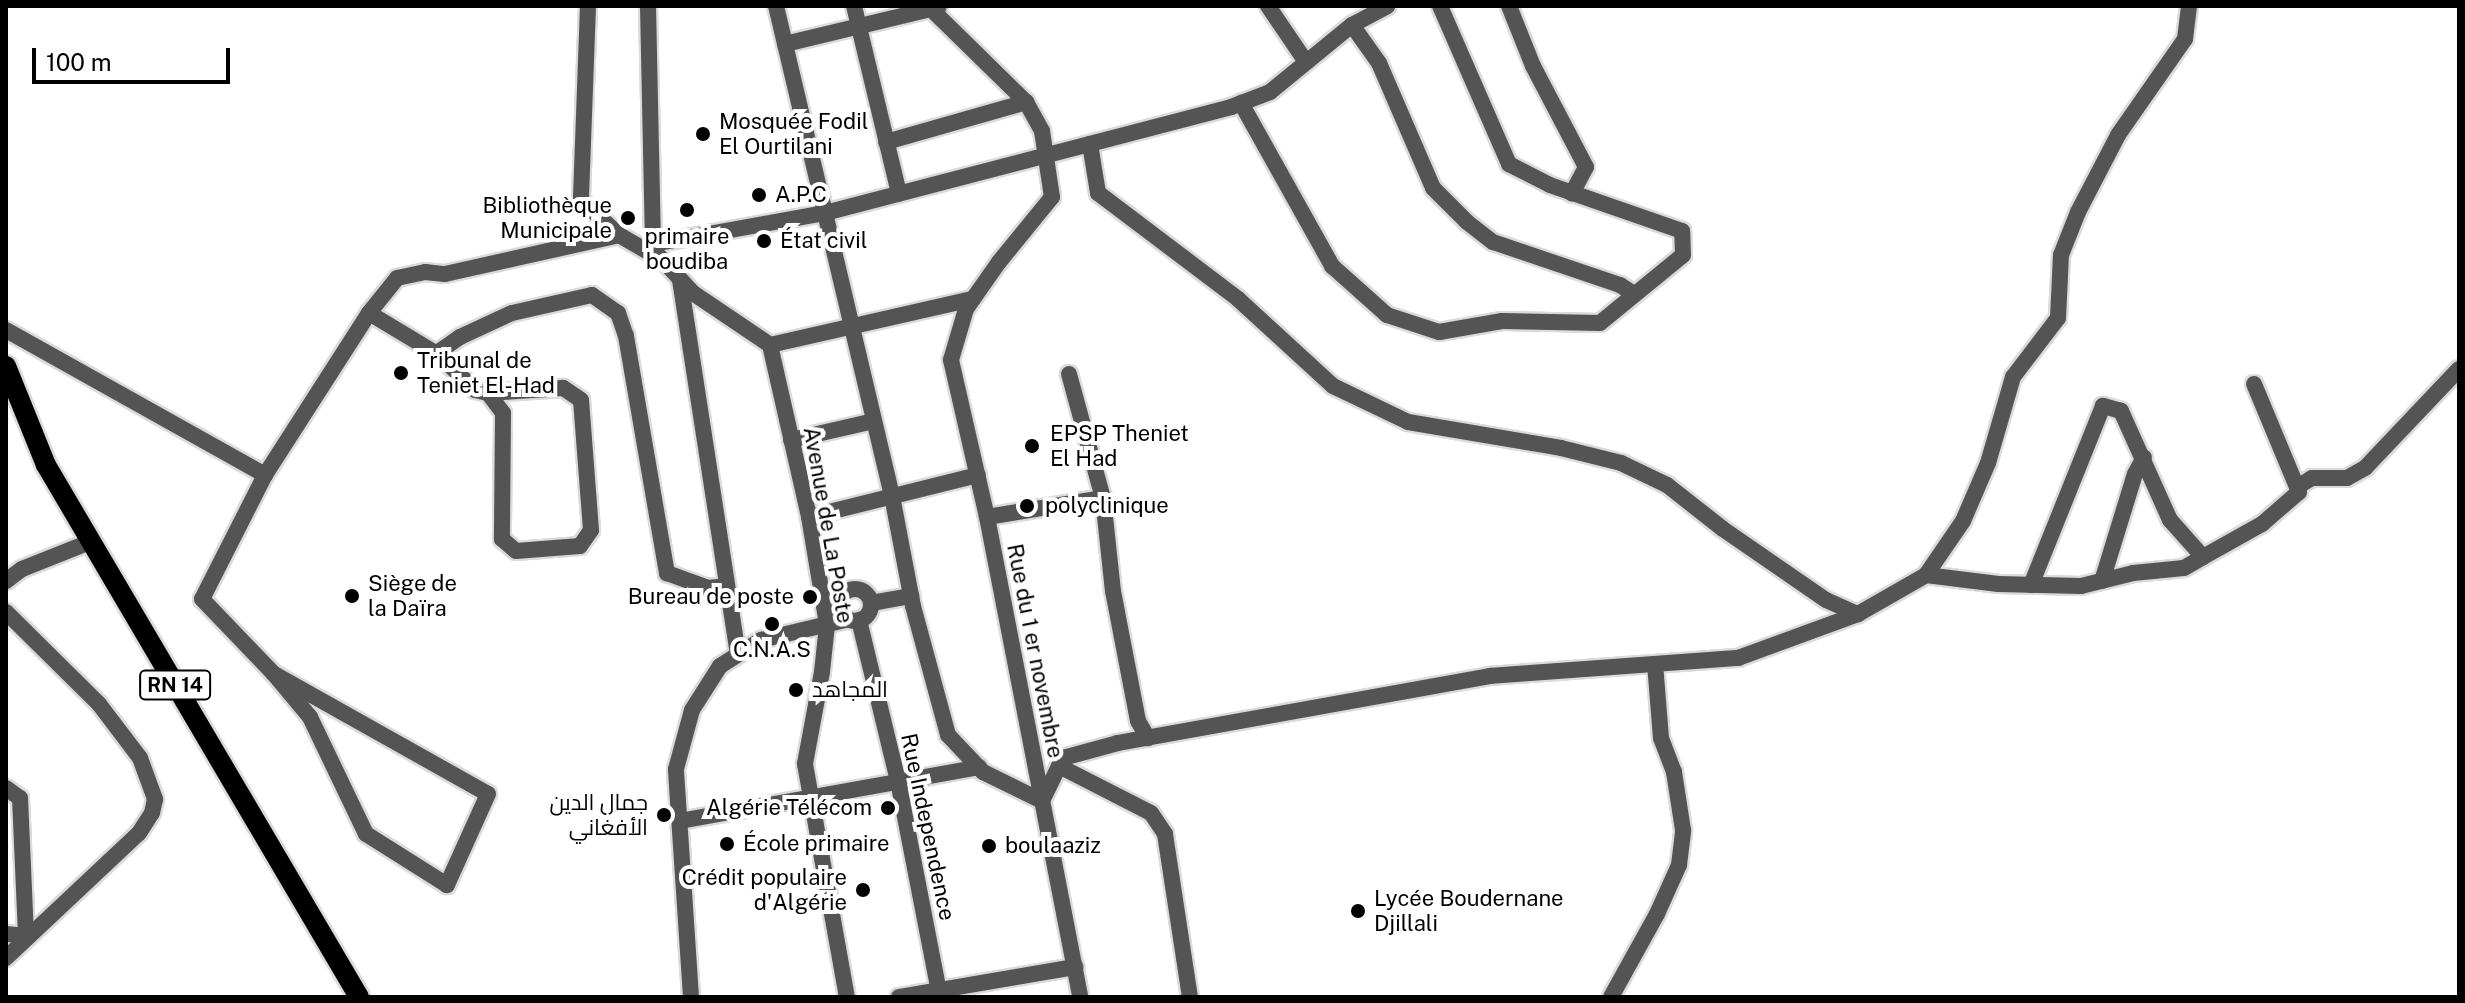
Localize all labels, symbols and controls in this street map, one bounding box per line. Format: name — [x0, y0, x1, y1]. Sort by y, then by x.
scale bar — [36, 32, 234, 82]
text: 100 m — [46, 48, 112, 76]
place label: Mosquée Fodil El Ourtilani — [719, 108, 869, 160]
marker: Mosquée Fodil El Ourtilani — [694, 125, 712, 143]
place label: A.P.C — [775, 182, 827, 208]
marker: A.P.C — [750, 186, 768, 204]
place label: Bibliothèque Municipale — [483, 192, 612, 244]
marker: primaire boudiba — [678, 201, 696, 219]
marker: Bibliothèque Municipale — [619, 209, 637, 227]
place label: primaire boudiba — [645, 223, 729, 274]
place label: État civil — [780, 228, 868, 254]
marker: État civil — [755, 232, 773, 250]
place label: Tribunal de Teniet El-Had — [417, 347, 555, 398]
marker: Tribunal de Teniet El-Had — [392, 364, 410, 382]
place label: EPSP Theniet El Had — [1050, 420, 1189, 472]
street label: Avenue de La Poste — [798, 424, 858, 626]
marker: EPSP Theniet El Had — [1021, 435, 1043, 457]
place label: polyclinique — [1045, 493, 1169, 519]
marker: polyclinique — [1016, 495, 1038, 517]
street label: Rue du 1 er novembre — [1001, 541, 1069, 761]
place label: Siège de la Daïra — [368, 570, 457, 622]
place label: Bureau de poste — [627, 584, 794, 610]
marker: Siège de la Daïra — [343, 587, 361, 605]
marker: Bureau de poste — [801, 588, 819, 606]
marker: C.N.A.S — [763, 615, 781, 633]
place label: C.N.A.S — [733, 637, 811, 663]
road number: RN 14 — [139, 669, 211, 701]
place label: المجاهد — [812, 677, 888, 703]
marker: المجاهد — [787, 681, 805, 699]
street label: Rue Independence — [895, 731, 961, 923]
place label: جمال الدين الأفغاني — [549, 789, 648, 840]
place label: Algérie Télécom — [706, 795, 872, 821]
marker: Algérie Télécom — [879, 799, 897, 817]
marker: جمال الدين الأفغاني — [655, 806, 673, 824]
place label: École primaire — [743, 831, 890, 857]
place label: boulaaziz — [1005, 833, 1101, 859]
marker: École primaire — [718, 835, 736, 853]
marker: boulaaziz — [980, 837, 998, 855]
place label: Crédit populaire d'Algérie — [682, 864, 847, 916]
marker: Crédit populaire d'Algérie — [854, 881, 872, 899]
place label: Lycée Boudernane Djillali — [1374, 885, 1564, 936]
marker: Lycée Boudernane Djillali — [1349, 902, 1367, 920]

